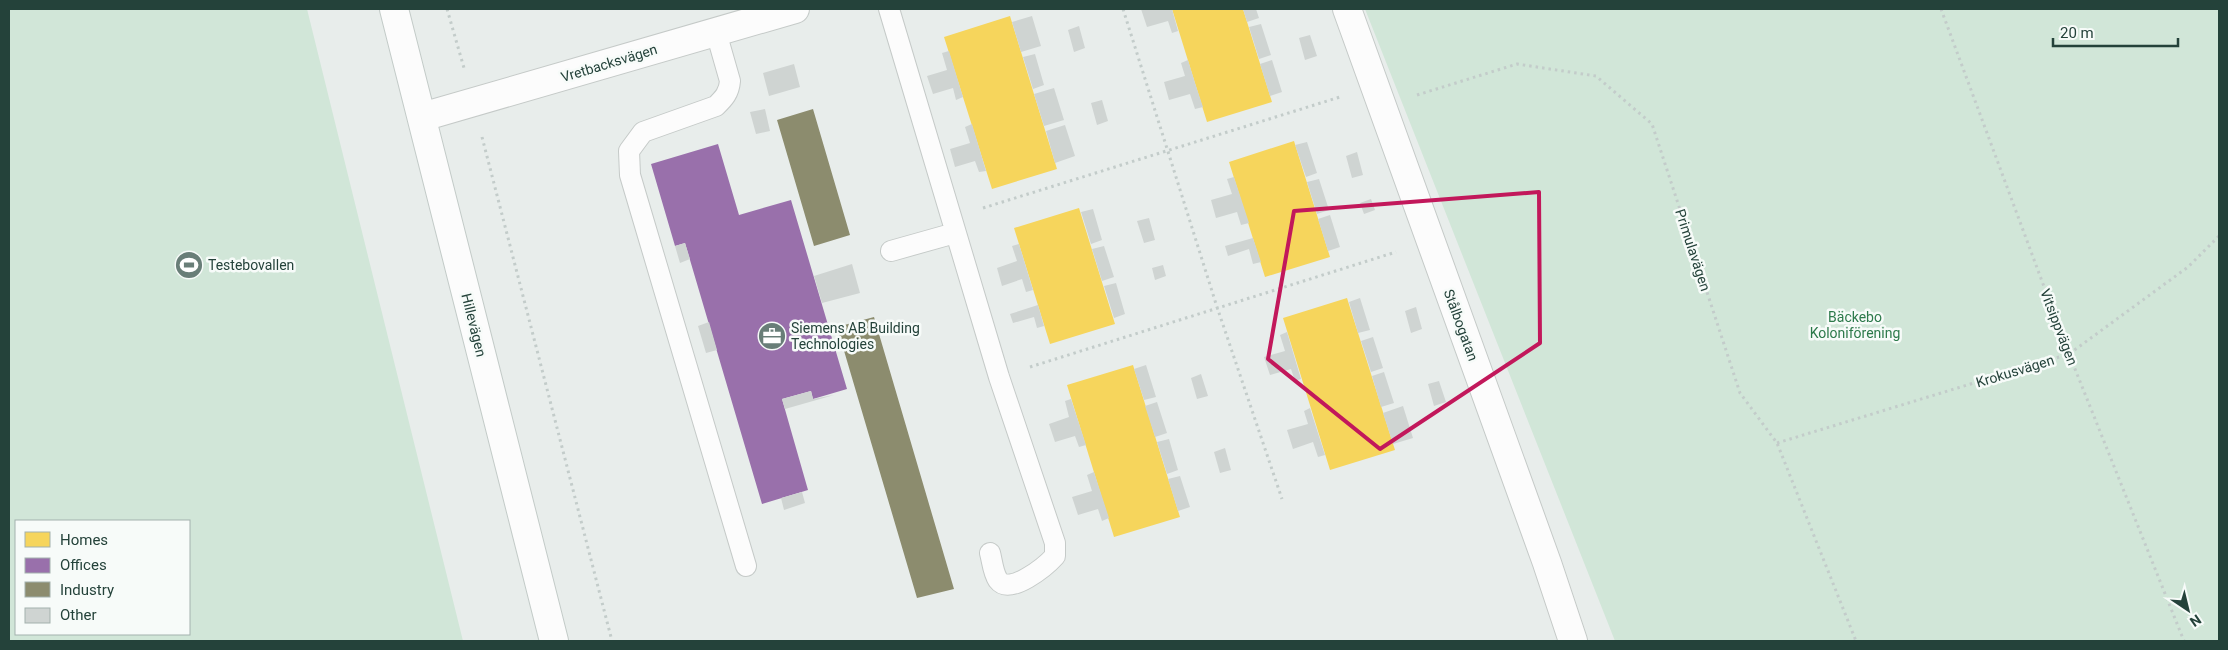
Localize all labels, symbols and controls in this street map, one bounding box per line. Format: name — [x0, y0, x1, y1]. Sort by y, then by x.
scale bar — [2053, 15, 2178, 47]
text: 20 m — [2060, 24, 2094, 42]
street label: Vretbacksvägen — [559, 41, 659, 85]
street label: Primulavägen — [1672, 207, 1714, 293]
sports icon: Testebovallen — [174, 250, 204, 280]
place label: Testebovallen — [208, 257, 294, 273]
street label: Stålbogatan — [1441, 287, 1481, 363]
street label: Vitsippvägen — [2037, 287, 2081, 367]
street label: Hillevägen — [458, 292, 490, 358]
park label: Bäckebo Koloniförening — [1810, 309, 1900, 341]
place label: Siemens AB Building Technologies — [791, 320, 920, 352]
office icon: Siemens AB Building Technologies — [757, 321, 787, 351]
street label: Krokusvägen — [1974, 352, 2056, 390]
legend — [15, 520, 190, 635]
text: Homes — [60, 531, 108, 549]
text: Offices — [60, 556, 107, 574]
text: Industry — [60, 581, 114, 599]
north arrow — [2163, 585, 2213, 635]
text: Other — [60, 606, 97, 624]
text: N — [2187, 611, 2204, 630]

